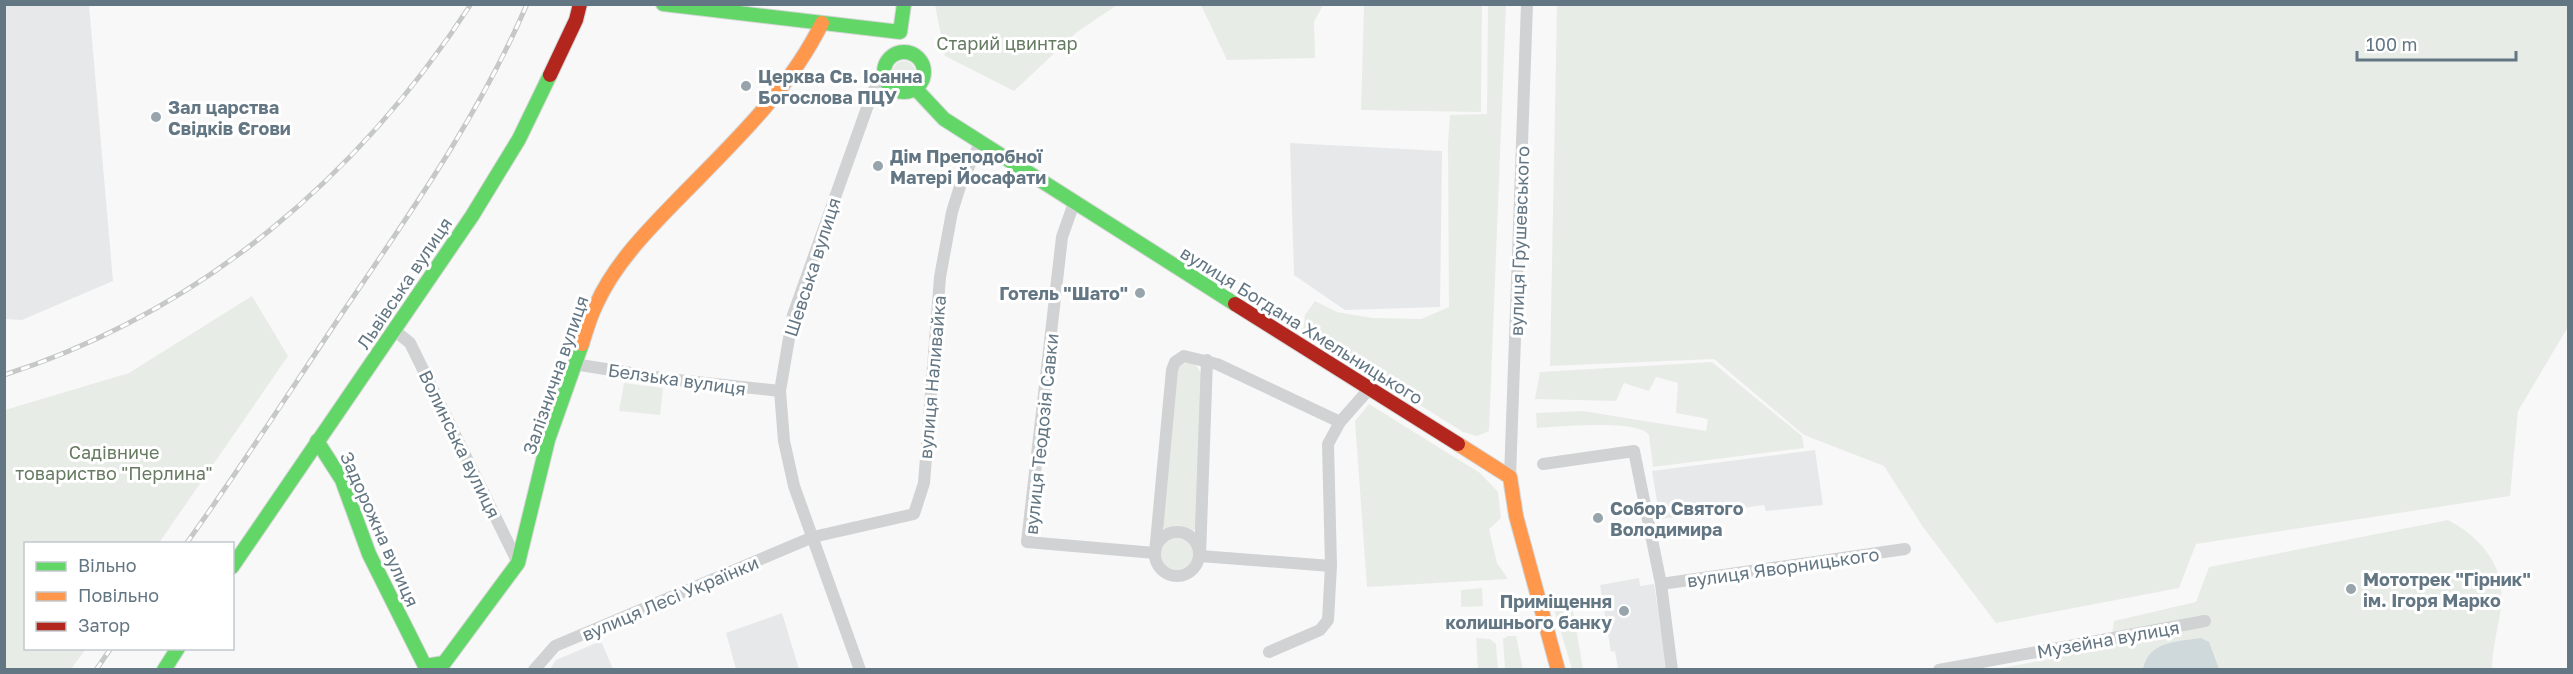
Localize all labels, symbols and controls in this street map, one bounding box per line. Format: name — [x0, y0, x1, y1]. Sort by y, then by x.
scale bar — [2357, 24, 2516, 62]
park label: Старий цвинтар — [936, 32, 1078, 54]
text: 100 m — [2366, 33, 2417, 55]
place label: Церква Св. Іоанна Богослова ПЦУ — [758, 65, 923, 108]
marker: Церква Св. Іоанна Богослова ПЦУ — [739, 79, 753, 93]
place label: Зал царства Свідків Єгови — [168, 96, 291, 139]
marker: Зал царства Свідків Єгови — [149, 110, 163, 124]
place label: Дім Преподобної Матері Йосафати — [890, 145, 1046, 188]
street label: вулиця Грушевського — [1505, 146, 1533, 336]
marker: Дім Преподобної Матері Йосафати — [871, 159, 885, 173]
street label: Шевська вулиця — [779, 195, 845, 339]
street label: Львівська вулиця — [352, 213, 456, 353]
street label: вулиця Богдана Хмельницького — [1177, 241, 1427, 409]
place label: Готель "Шато" — [999, 282, 1128, 304]
marker: Готель "Шато" — [1133, 286, 1147, 300]
street label: Залізнична вулиця — [517, 293, 593, 457]
street label: вулиця Наливайка — [914, 294, 950, 460]
street label: вулиця Теодозія Савки — [1019, 332, 1063, 536]
street label: Белзька вулиця — [607, 358, 747, 400]
street label: Волинська вулиця — [415, 366, 505, 522]
park label: Садівниче товариство "Перлина" — [15, 441, 213, 484]
street label: Задорожна вулиця — [336, 448, 424, 610]
place label: Собор Святого Володимира — [1610, 497, 1744, 540]
marker: Собор Святого Володимира — [1591, 511, 1605, 525]
legend — [24, 542, 234, 650]
street label: вулиця Яворницького — [1686, 543, 1880, 591]
street label: вулиця Лесі Українки — [578, 551, 762, 645]
text: Вільно — [78, 554, 137, 576]
place label: Мототрек "Гірник" ім. Ігоря Марко — [2363, 568, 2531, 611]
marker: Мототрек "Гірник" ім. Ігоря Марко — [2344, 582, 2358, 596]
text: Повільно — [78, 584, 159, 606]
place label: Приміщення колишнього банку — [1445, 590, 1612, 633]
marker: Приміщення колишнього банку — [1617, 604, 1631, 618]
text: Затор — [78, 614, 130, 636]
street label: Музейна вулиця — [2035, 616, 2181, 662]

